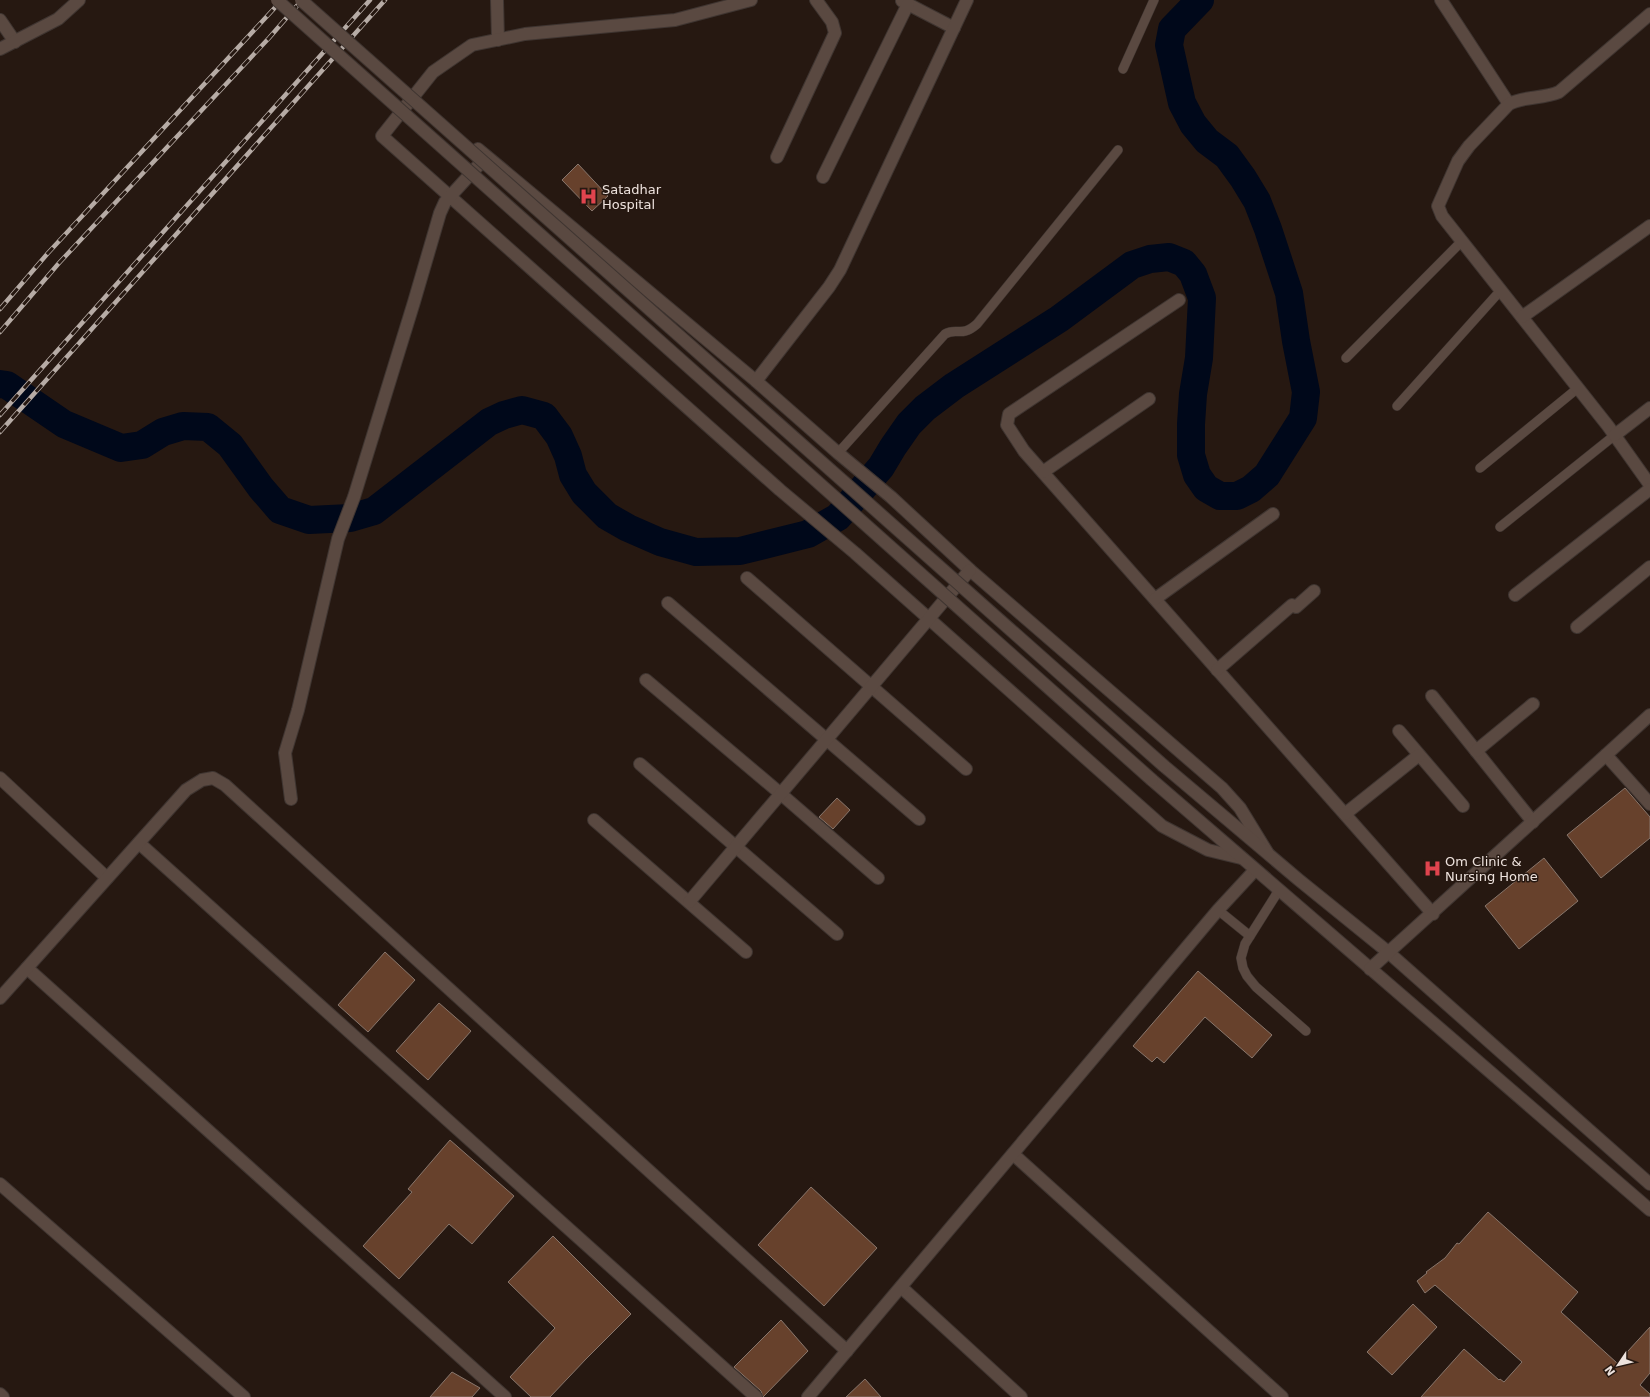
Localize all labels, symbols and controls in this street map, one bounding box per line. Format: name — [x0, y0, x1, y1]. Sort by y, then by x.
place label: Satadhar Hospital — [602, 182, 662, 212]
hospital icon: Satadhar Hospital — [579, 186, 599, 206]
place label: Om Clinic & Nursing Home — [1445, 854, 1538, 884]
hospital icon: Om Clinic & Nursing Home — [1422, 858, 1442, 878]
north arrow — [1598, 1345, 1638, 1385]
text: N — [1602, 1363, 1618, 1378]

